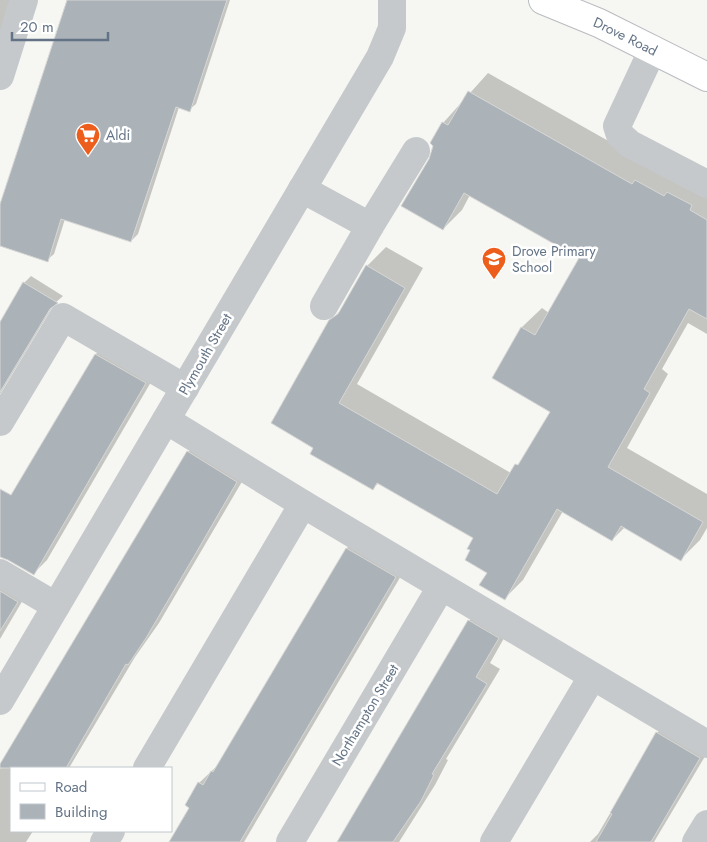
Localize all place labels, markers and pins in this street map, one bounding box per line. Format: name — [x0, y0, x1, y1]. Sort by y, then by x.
supermarket icon: Aldi — [75, 122, 101, 156]
place label: Aldi — [106, 125, 130, 145]
place label: Drove Primary School — [512, 241, 597, 277]
school or university icon: Drove Primary School — [481, 246, 507, 280]

